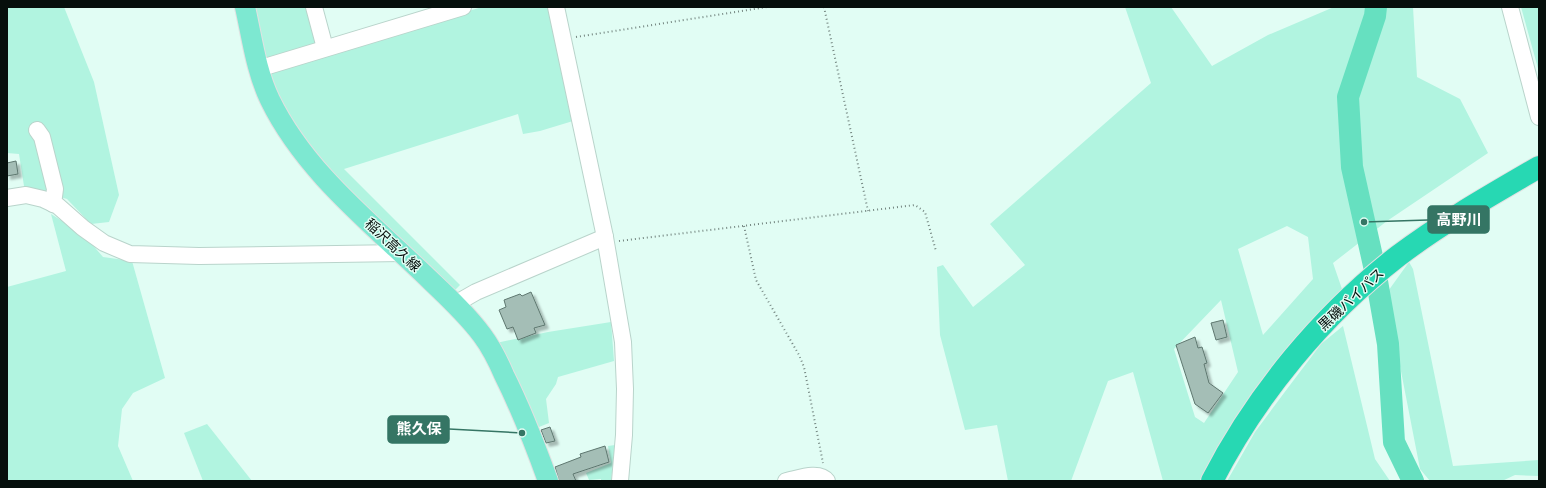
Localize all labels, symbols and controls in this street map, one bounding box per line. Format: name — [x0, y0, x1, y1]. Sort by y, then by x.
callout: 高野川 — [1428, 206, 1489, 233]
text: 高野川 — [1436, 210, 1482, 229]
street label: 稲沢高久線 — [361, 215, 425, 275]
street label: 黒磯バイパス — [1314, 264, 1388, 334]
callout: 熊久保 — [388, 416, 449, 443]
text: 熊久保 — [396, 419, 442, 438]

